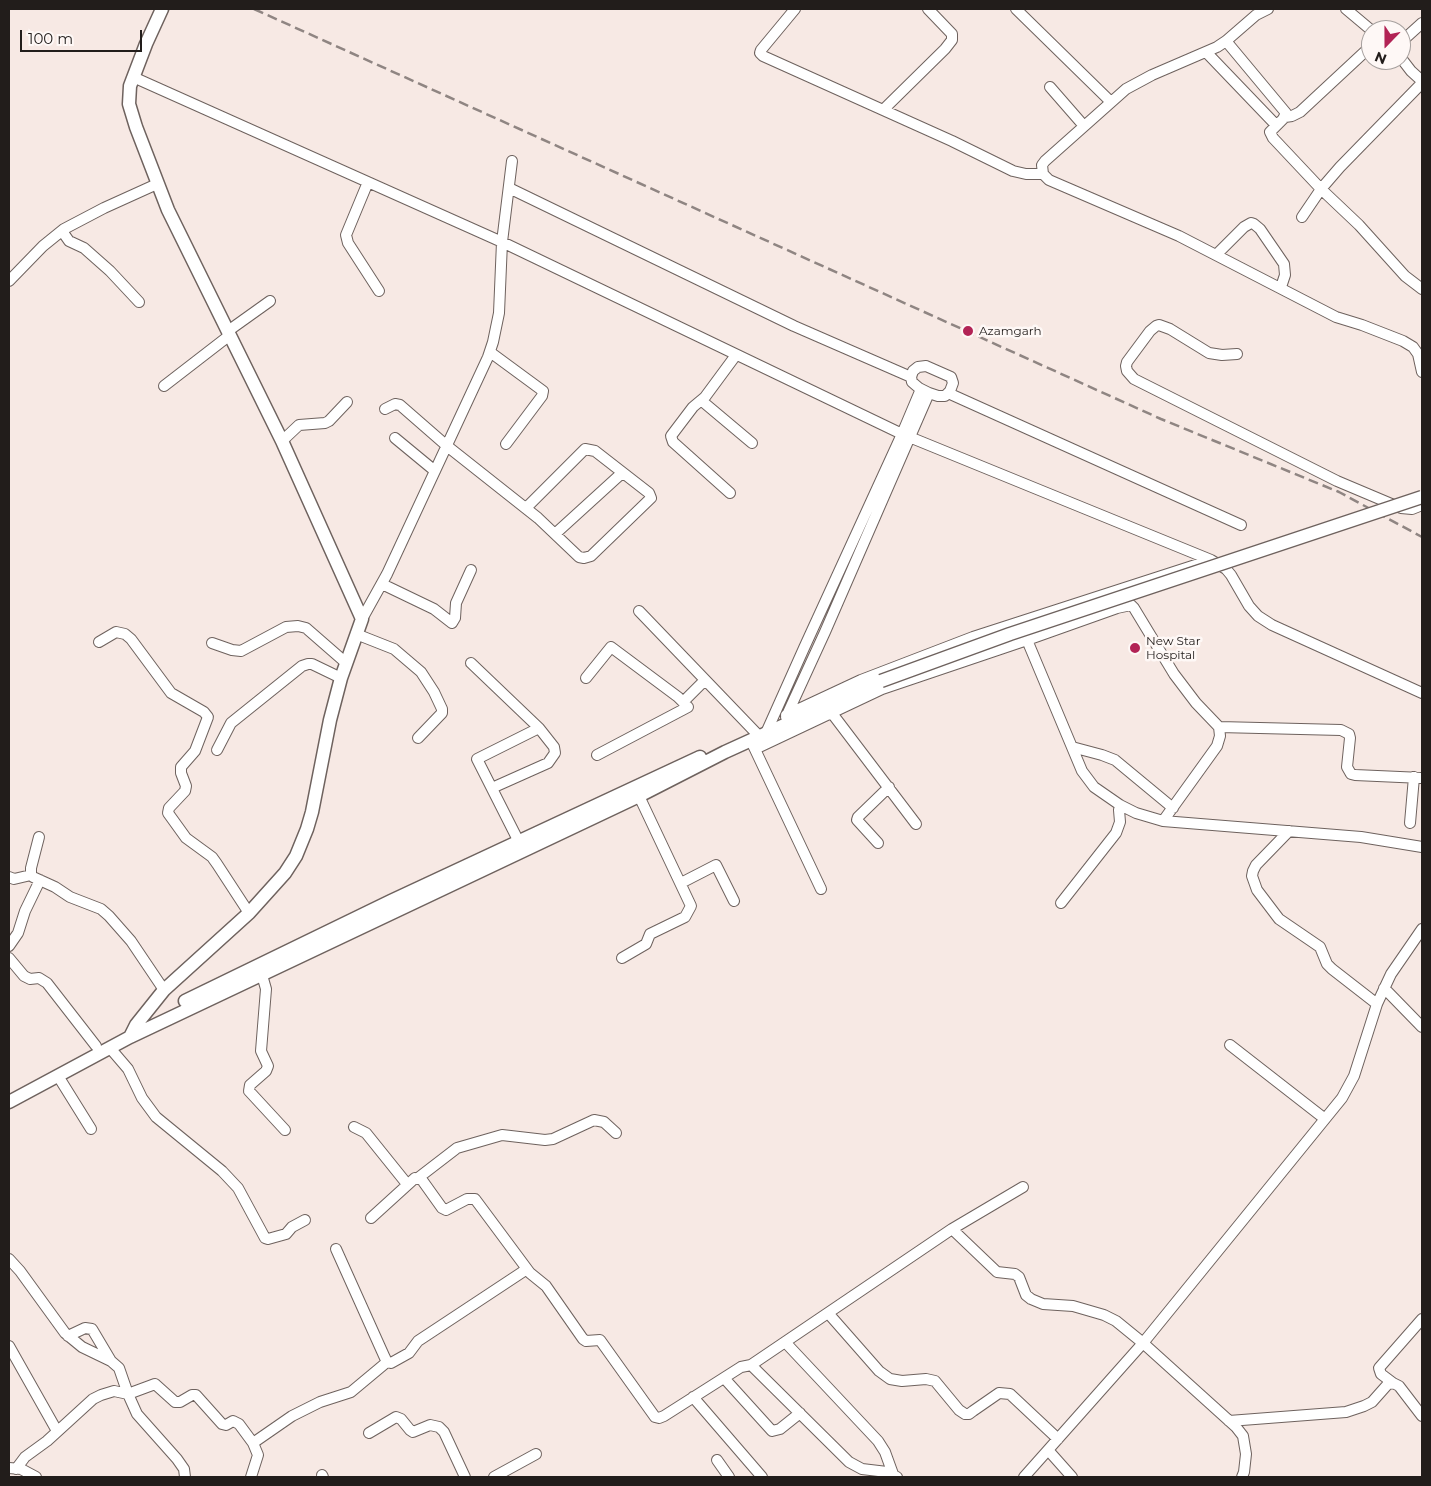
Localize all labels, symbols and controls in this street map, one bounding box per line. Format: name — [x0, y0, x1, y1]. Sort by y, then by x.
scale bar — [22, 20, 145, 52]
north arrow — [1361, 20, 1411, 70]
text: 100 m — [28, 29, 73, 48]
text: N — [1372, 48, 1389, 68]
marker: Azamgarh — [961, 324, 975, 338]
place label: Azamgarh — [979, 324, 1042, 338]
place label: New Star Hospital — [1146, 634, 1200, 662]
marker: New Star Hospital — [1128, 641, 1142, 655]

